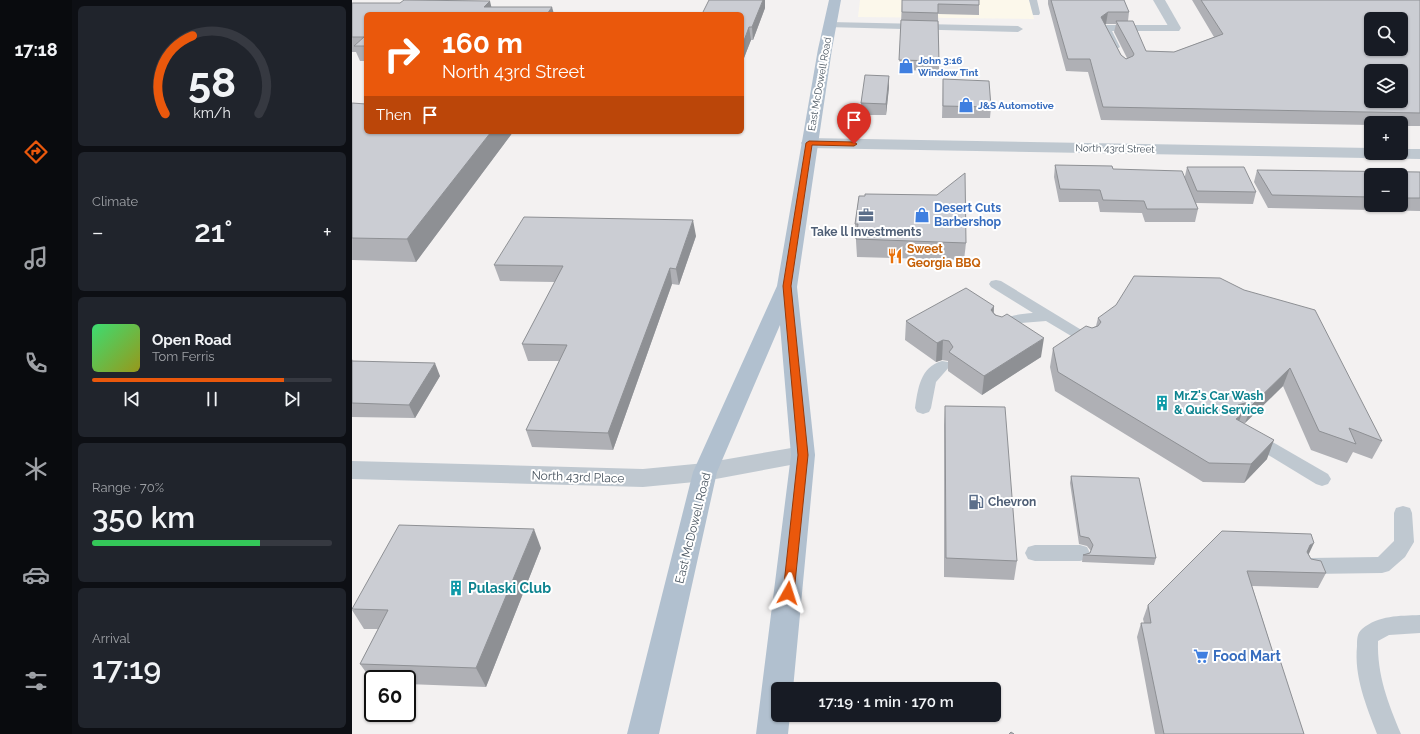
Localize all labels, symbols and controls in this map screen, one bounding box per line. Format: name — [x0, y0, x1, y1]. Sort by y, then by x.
map controls — [1364, 12, 1408, 212]
button: search — [1364, 12, 1408, 56]
text: 160 m — [442, 27, 523, 60]
icon: right — [376, 28, 428, 80]
street label: East McDowell Road — [806, 36, 833, 132]
text: 17:18 — [14, 39, 58, 60]
place label: John 3:16 Window Tint — [918, 55, 978, 78]
shop icon: John 3:16 Window Tint — [897, 57, 915, 75]
text: 58 — [188, 58, 236, 107]
text: North 43rd Street — [442, 61, 585, 82]
button: layers — [1364, 64, 1408, 108]
shop icon: J&S Automotive — [957, 96, 975, 114]
place label: J&S Automotive — [978, 100, 1054, 111]
pin — [837, 103, 871, 144]
text: km/h — [193, 104, 231, 120]
icon: arrive — [419, 104, 441, 126]
text: Then — [376, 106, 411, 124]
icon: arrive — [843, 109, 865, 131]
button: + — [1364, 116, 1408, 160]
icon: directions — [22, 138, 50, 166]
street label: North 43rd Street — [1075, 142, 1155, 155]
button: − — [1364, 168, 1408, 212]
text: Climate — [92, 194, 138, 209]
place label: Desert Cuts Barbershop — [934, 201, 1002, 229]
office icon: Take ll Investments — [857, 206, 875, 224]
shop icon: Desert Cuts Barbershop — [913, 206, 931, 224]
text: 21° — [194, 214, 233, 249]
text: − — [92, 219, 104, 245]
text: + — [323, 219, 332, 245]
place label: Take ll Investments — [811, 225, 921, 239]
place label: Sweet Georgia BBQ — [907, 242, 981, 270]
icon: music — [22, 244, 50, 272]
restaurant icon: Sweet Georgia BBQ — [886, 247, 904, 265]
text: Open Road — [152, 331, 232, 349]
icon: phone — [22, 349, 50, 377]
text: Tom Ferris — [152, 349, 215, 364]
icon: previous — [121, 388, 143, 410]
icon: pause — [201, 388, 223, 410]
icon: next — [281, 388, 303, 410]
place label: Mr.Z's Car Wash & Quick Service — [1174, 389, 1264, 417]
building icon: Mr.Z's Car Wash & Quick Service — [1153, 394, 1171, 412]
icon: climate — [22, 455, 50, 483]
street label: North 43rd Place — [531, 468, 625, 486]
street label: East McDowell Road — [672, 471, 714, 585]
text: Range · 70% — [92, 480, 164, 495]
fuel station icon: Chevron — [967, 493, 985, 511]
place label: Chevron — [988, 495, 1036, 509]
text: 350 km — [92, 500, 195, 535]
icon: car — [22, 561, 50, 589]
position arrow — [767, 572, 809, 614]
building icon: Pulaski Club — [447, 579, 465, 597]
place label: Pulaski Club — [468, 580, 551, 596]
text: Arrival — [92, 631, 130, 646]
supermarket icon: Food Mart — [1192, 647, 1210, 665]
place label: Food Mart — [1213, 648, 1281, 664]
text: 17:19 — [92, 651, 161, 686]
icon: filters — [22, 667, 50, 695]
speed limit sign: 60 — [364, 670, 416, 722]
text: 17:19 · 1 min · 170 m — [818, 693, 954, 711]

